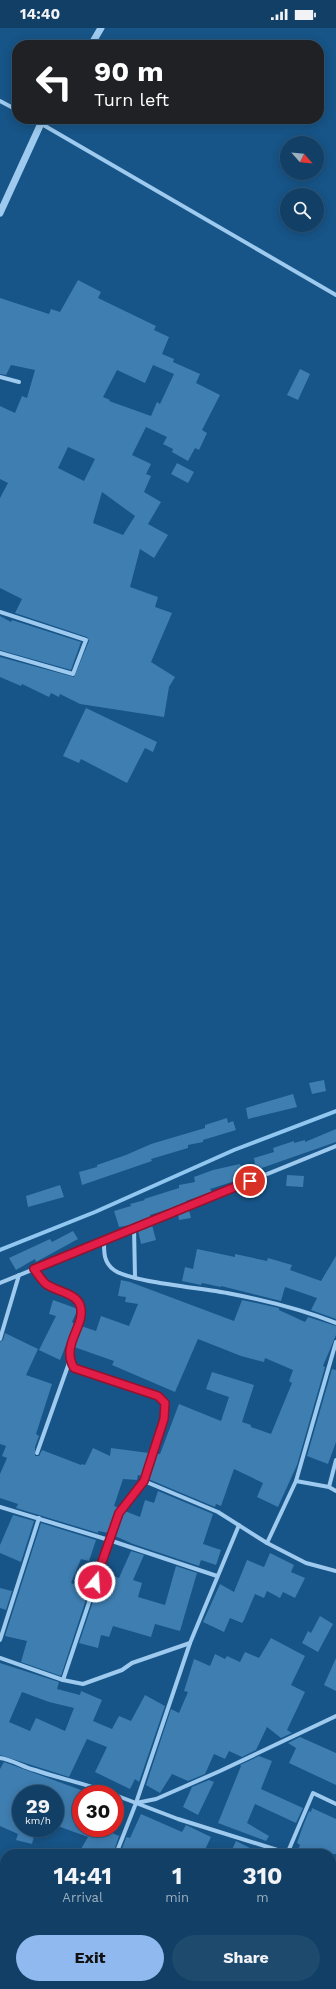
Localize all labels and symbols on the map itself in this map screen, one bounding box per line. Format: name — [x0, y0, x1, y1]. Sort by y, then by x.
north arrow — [280, 136, 324, 180]
pin — [233, 1164, 267, 1198]
position arrow — [74, 1561, 116, 1603]
speed limit sign: 30 — [72, 1785, 124, 1837]

